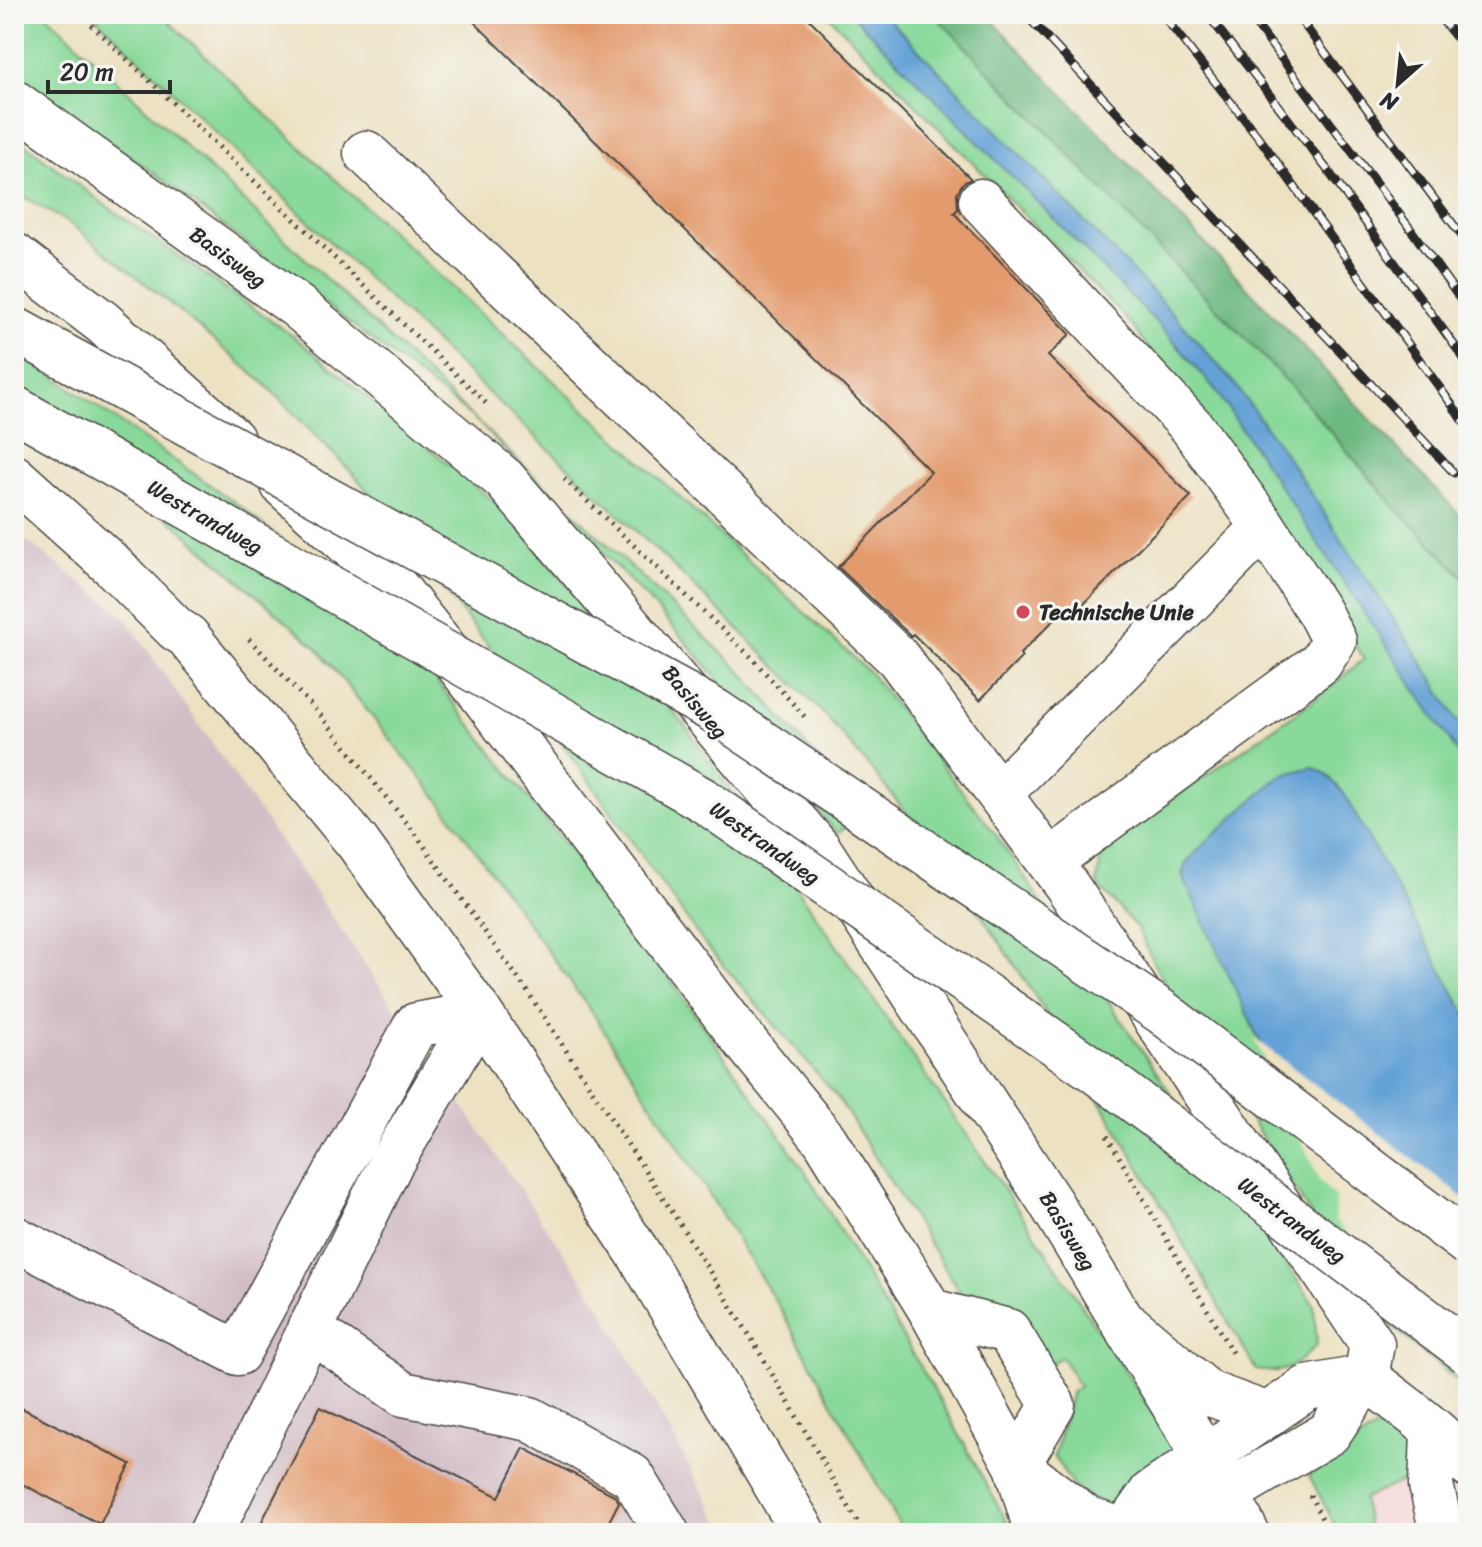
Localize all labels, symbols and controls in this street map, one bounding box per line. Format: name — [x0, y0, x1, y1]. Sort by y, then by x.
scale bar — [48, 44, 170, 94]
north arrow — [1358, 44, 1438, 124]
text: 20 m — [60, 51, 114, 93]
text: N — [1373, 80, 1406, 123]
street label: Basisweg — [181, 215, 275, 299]
street label: Westrandweg — [140, 468, 270, 566]
place label: Technische Unie — [1039, 593, 1195, 632]
marker: Technische Unie — [1014, 603, 1032, 621]
street label: Basisweg — [652, 656, 738, 748]
street label: Westrandweg — [701, 790, 829, 896]
street label: Westrandweg — [1229, 1166, 1355, 1274]
street label: Basisweg — [1029, 1183, 1107, 1279]

